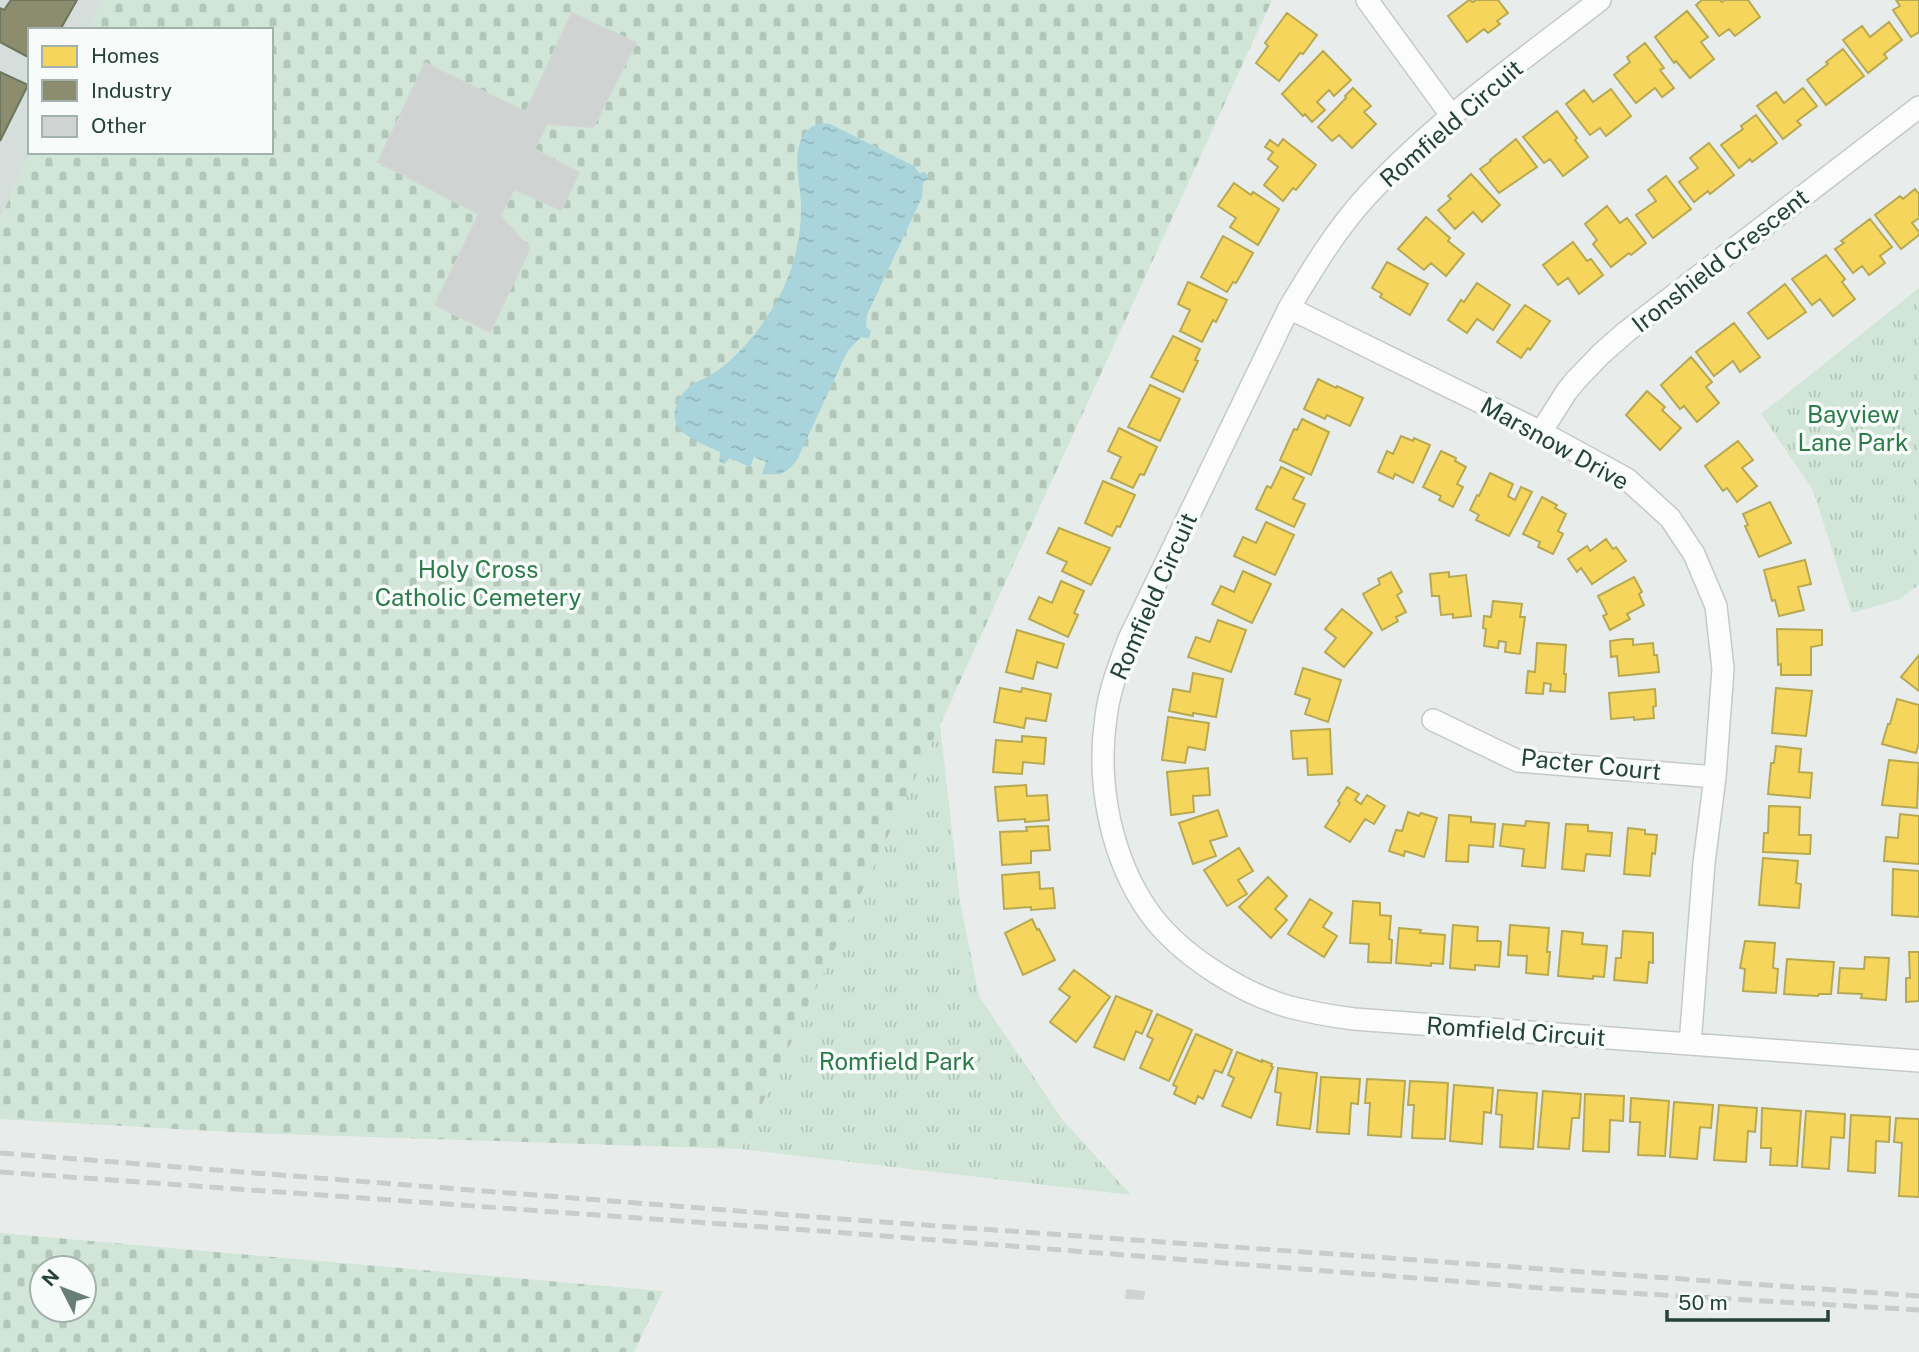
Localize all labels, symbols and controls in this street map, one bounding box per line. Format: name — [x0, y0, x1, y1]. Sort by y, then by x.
legend — [28, 28, 273, 154]
text: Homes — [91, 43, 159, 68]
street label: Romfield Circuit — [1374, 53, 1528, 193]
text: Industry — [91, 78, 172, 103]
text: Other — [91, 113, 147, 138]
street label: Ironshield Crescent — [1626, 182, 1814, 338]
street label: Marsnow Drive — [1476, 391, 1634, 495]
park label: Bayview Lane Park — [1797, 400, 1909, 456]
street label: Romfield Circuit — [1104, 508, 1202, 684]
park label: Holy Cross Catholic Cemetery — [375, 555, 582, 611]
street label: Pacter Court — [1519, 743, 1663, 785]
street label: Romfield Circuit — [1425, 1011, 1607, 1051]
park label: Romfield Park — [819, 1047, 975, 1075]
north arrow — [28, 1254, 98, 1324]
text: N — [37, 1265, 64, 1291]
scale bar — [1667, 1278, 1828, 1322]
text: 50 m — [1678, 1290, 1728, 1315]

